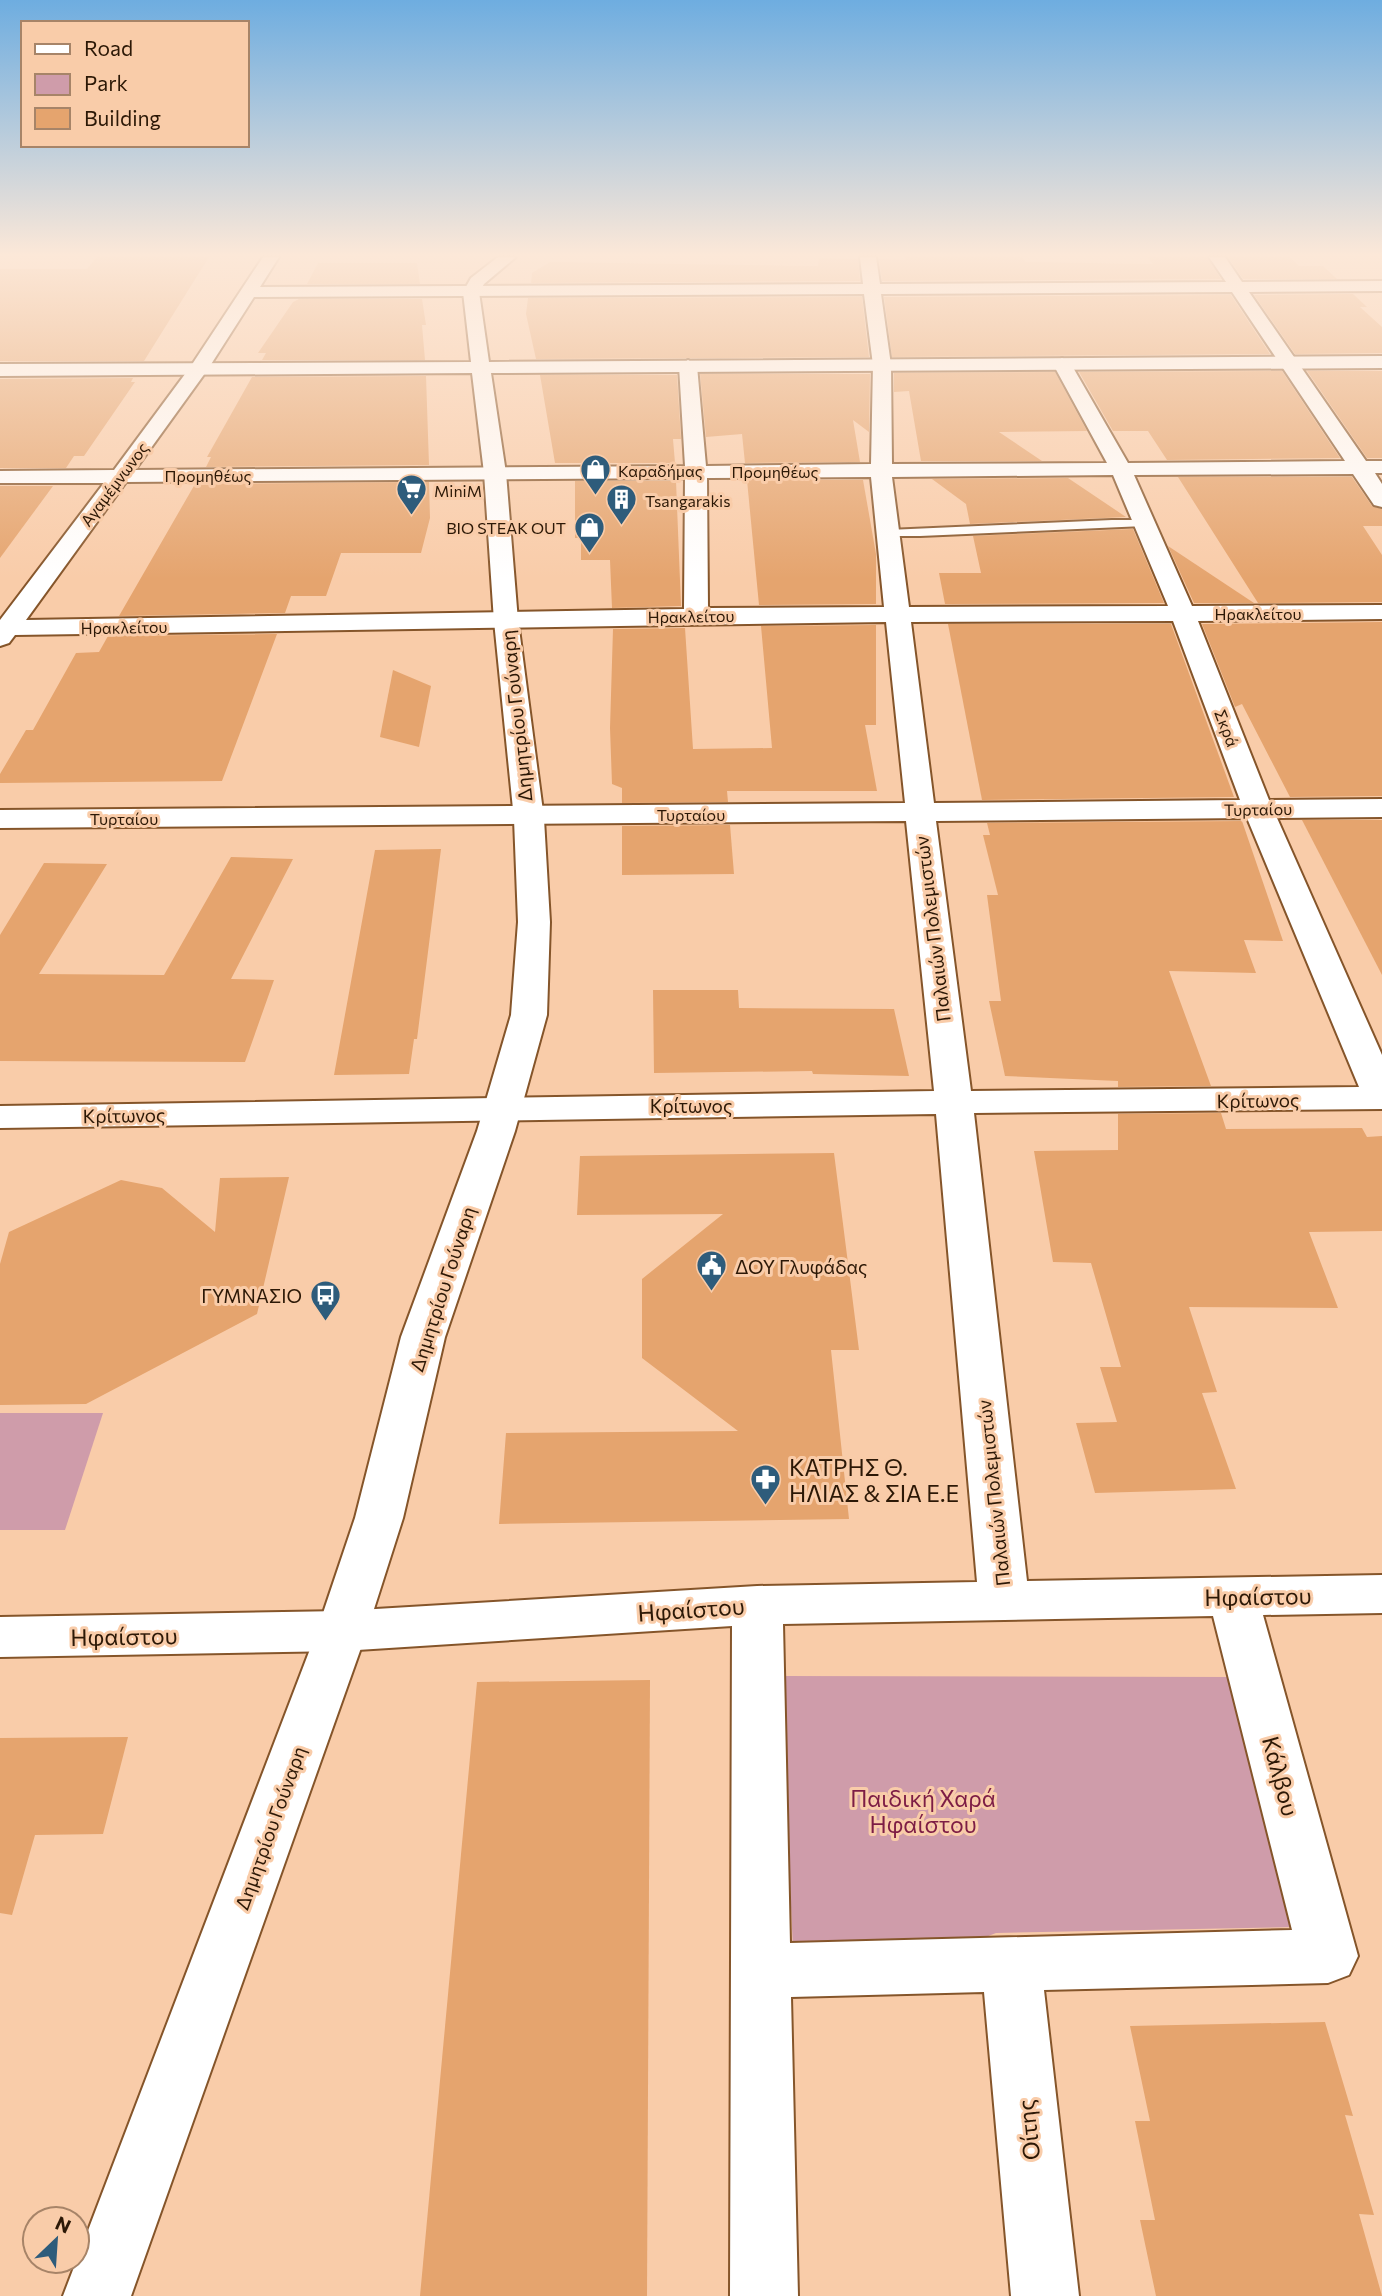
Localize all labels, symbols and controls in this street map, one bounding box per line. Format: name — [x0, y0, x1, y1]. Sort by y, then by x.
legend — [21, 21, 248, 147]
text: Road — [84, 35, 133, 60]
text: Park — [84, 70, 128, 95]
text: Building — [84, 105, 161, 130]
street label: Αγαμέμνωνος — [76, 438, 152, 530]
shop icon: Καραδήμας — [578, 453, 612, 497]
place label: Καραδήμας — [618, 461, 703, 480]
street label: Προμηθέως — [732, 462, 818, 481]
street label: Προμηθέως — [165, 466, 251, 485]
supermarket icon: MiniM — [394, 473, 428, 517]
place label: MiniM — [434, 481, 482, 500]
building icon: Tsangarakis — [605, 483, 639, 527]
place label: Tsangarakis — [645, 491, 730, 510]
shop icon: BIO STEAK OUT — [572, 510, 606, 554]
place label: BIO STEAK OUT — [446, 518, 566, 537]
street label: Ηρακλείτου — [1215, 604, 1301, 623]
street label: Ηρακλείτου — [647, 606, 735, 626]
street label: Ηρακλείτου — [80, 617, 168, 637]
street label: Δημητρίου Γούναρη — [496, 629, 536, 803]
street label: Σκρά — [1211, 707, 1243, 749]
street label: Τυρταίου — [1224, 799, 1292, 819]
street label: Τυρταίου — [657, 805, 725, 824]
street label: Τυρταίου — [90, 809, 158, 828]
street label: Παλαιών Πολεμιστών — [909, 834, 955, 1023]
street label: Κρίτωνος — [1216, 1088, 1300, 1112]
street label: Κρίτωνος — [650, 1094, 732, 1117]
street label: Κρίτωνος — [82, 1103, 166, 1127]
street label: Δημητρίου Γούναρη — [404, 1203, 480, 1375]
public building icon: ΔΟΥ Γλυφάδας — [695, 1249, 729, 1293]
place label: ΔΟΥ Γλυφάδας — [735, 1255, 867, 1278]
bus stop icon: ΓΥΜΝΑΣΙΟ — [308, 1278, 342, 1322]
place label: ΓΥΜΝΑΣΙΟ — [201, 1284, 302, 1307]
street label: Παλαιών Πολεμιστών — [972, 1398, 1014, 1587]
place label: ΚΑΤΡΗΣ Θ. ΗΛΙΑΣ & ΣΙΑ Ε.Ε — [789, 1453, 959, 1507]
pharmacy icon: ΚΑΤΡΗΣ Θ. ΗΛΙΑΣ & ΣΙΑ Ε.Ε — [749, 1463, 783, 1507]
street label: Ηφαίστου — [1204, 1581, 1312, 1611]
street label: Ηφαίστου — [637, 1591, 745, 1627]
street label: Ηφαίστου — [70, 1621, 178, 1651]
street label: Κάλβου — [1257, 1733, 1305, 1819]
street label: Δημητρίου Γούναρη — [230, 1743, 310, 1913]
park label: Παιδική Χαρά Ηφαίστου — [850, 1784, 996, 1838]
street label: Οίτης — [1011, 2098, 1045, 2162]
north arrow — [21, 2205, 91, 2275]
text: N — [52, 2211, 75, 2238]

